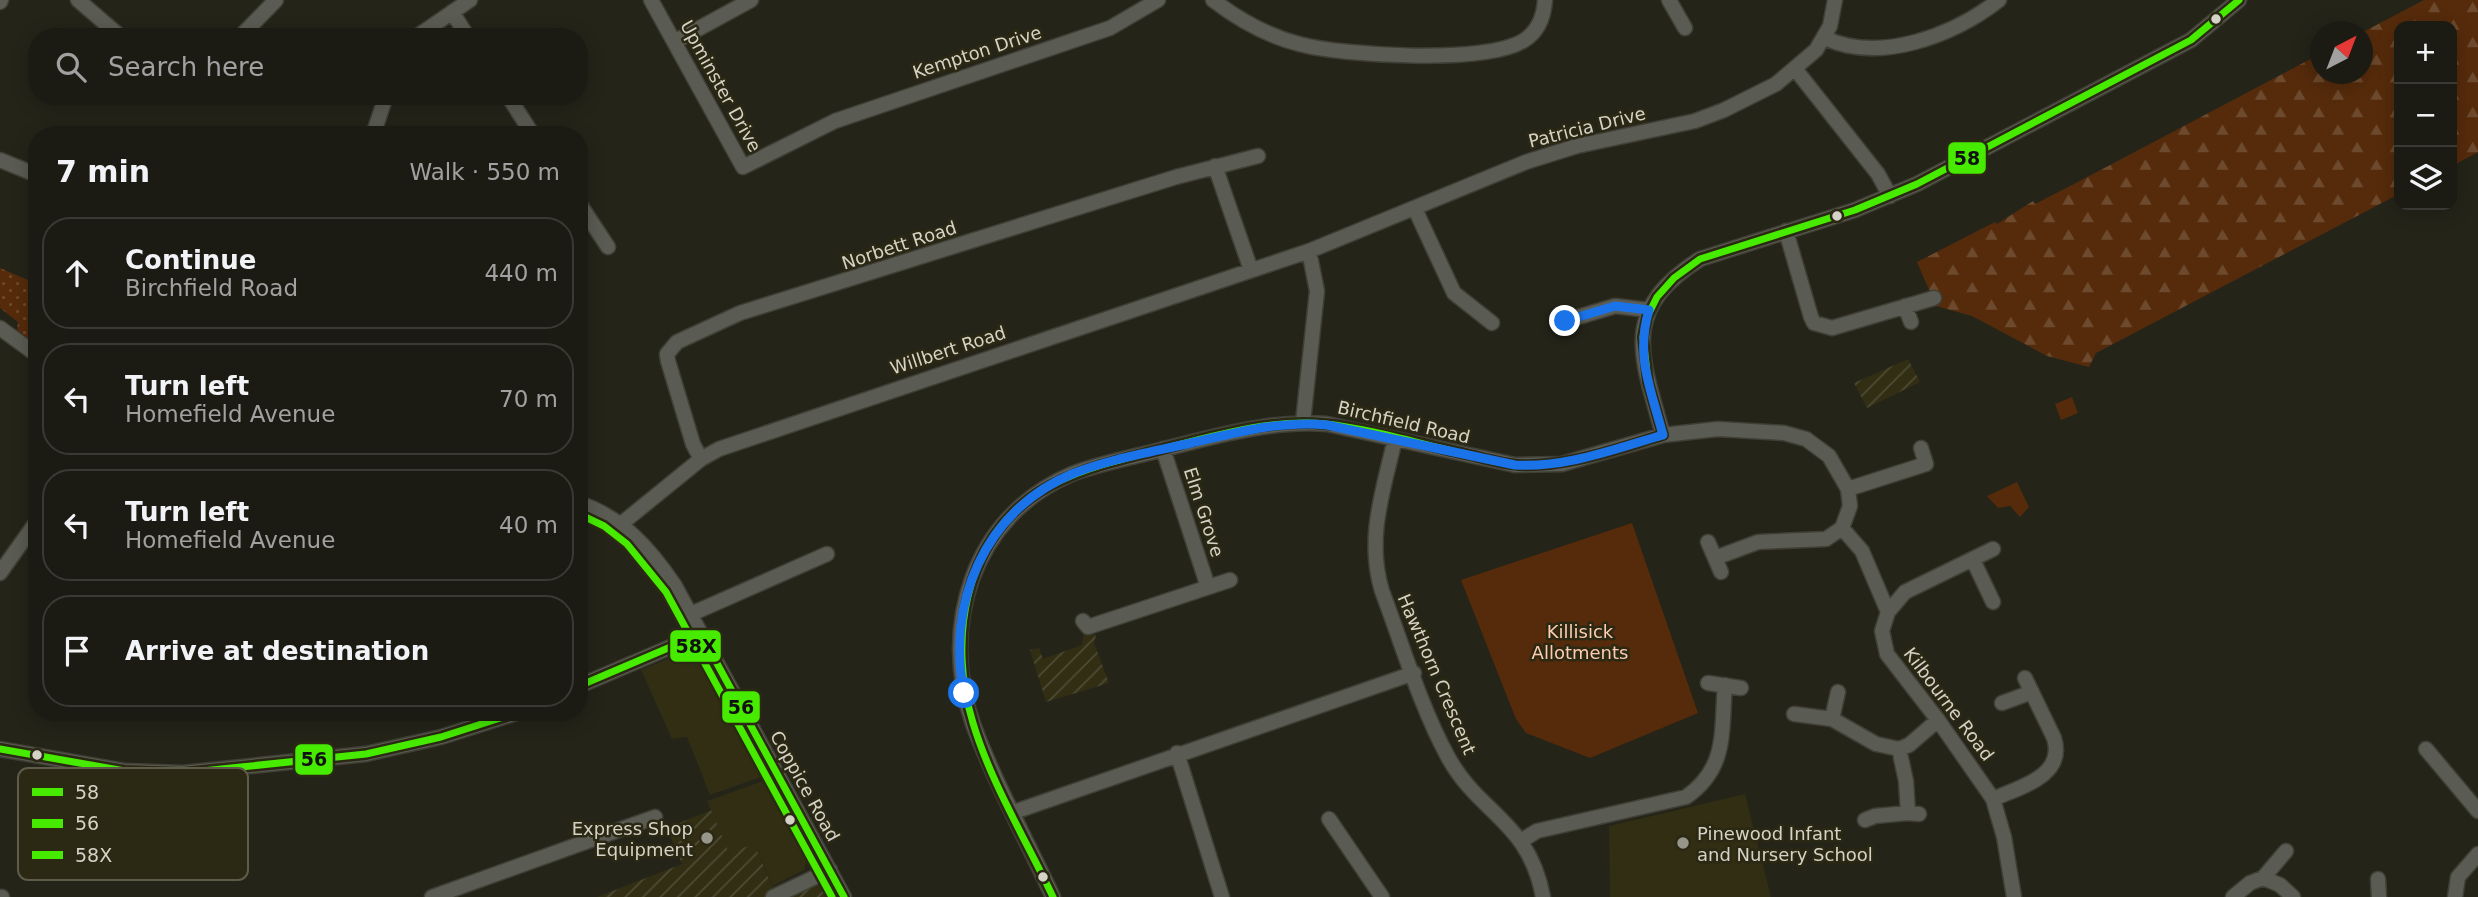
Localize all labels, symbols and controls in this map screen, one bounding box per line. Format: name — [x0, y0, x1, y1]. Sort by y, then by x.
unlabelled marker — [2209, 12, 2223, 26]
street label: Upminster Drive — [676, 17, 766, 155]
street label: Kempton Drive — [910, 21, 1044, 83]
north arrow — [2310, 21, 2373, 84]
map controls — [2394, 21, 2457, 210]
button: + — [2394, 21, 2457, 84]
search box — [28, 28, 588, 105]
icon: search — [52, 48, 90, 86]
text: Search here — [108, 52, 264, 82]
button: − — [2394, 84, 2457, 147]
street label: Patricia Drive — [1526, 102, 1648, 152]
line badge: 58 — [1947, 141, 1987, 175]
text: 58 — [1954, 147, 1980, 169]
button: layers — [2394, 147, 2457, 210]
text: 7 min — [56, 154, 150, 189]
text: Walk · 550 m — [409, 159, 560, 185]
unlabelled marker — [1830, 209, 1844, 223]
street label: Norbett Road — [839, 217, 959, 273]
text: Continue — [125, 245, 256, 275]
icon: ahead — [58, 254, 96, 292]
text: 440 m — [484, 260, 558, 286]
text: Birchfield Road — [125, 275, 298, 301]
route end — [1549, 305, 1580, 336]
street label: Willbert Road — [888, 321, 1008, 379]
text: Turn left — [125, 371, 249, 401]
icon: left — [58, 380, 96, 418]
text: 70 m — [499, 386, 558, 412]
street label: Birchfield Road — [1336, 397, 1472, 447]
text: Homefield Avenue — [125, 401, 335, 427]
street label: Elm Grove — [1180, 464, 1228, 560]
text: Turn left — [125, 497, 249, 527]
icon: left — [58, 506, 96, 544]
text: 40 m — [499, 512, 558, 538]
text: Homefield Avenue — [125, 527, 335, 553]
street label: Hawthorn Crescent — [1394, 591, 1480, 757]
park label: Killisick Allotments — [1532, 621, 1628, 663]
line badge: 58X — [669, 629, 722, 663]
icon: arrive — [58, 632, 96, 670]
text: 58X — [675, 635, 717, 657]
text: Arrive at destination — [125, 636, 429, 666]
street label: Kilbourne Road — [1900, 643, 1998, 765]
route start — [948, 677, 979, 708]
line badge: 56 — [721, 690, 761, 724]
text: 56 — [728, 696, 754, 718]
street label: Coppice Road — [766, 727, 844, 845]
line badge: 56 — [294, 743, 334, 776]
unlabelled marker — [30, 748, 44, 762]
text: 56 — [301, 748, 327, 770]
legend — [18, 768, 248, 880]
text: 58 — [75, 781, 99, 803]
text: 56 — [75, 812, 99, 834]
unlabelled marker — [783, 813, 797, 827]
place label: Express Shop Equipment — [572, 818, 693, 860]
place label: Pinewood Infant and Nursery School — [1697, 823, 1873, 865]
marker: Express Shop Equipment — [699, 830, 715, 846]
marker: Pinewood Infant and Nursery School — [1675, 835, 1691, 851]
text: 58X — [75, 844, 112, 866]
unlabelled marker — [1036, 870, 1050, 884]

